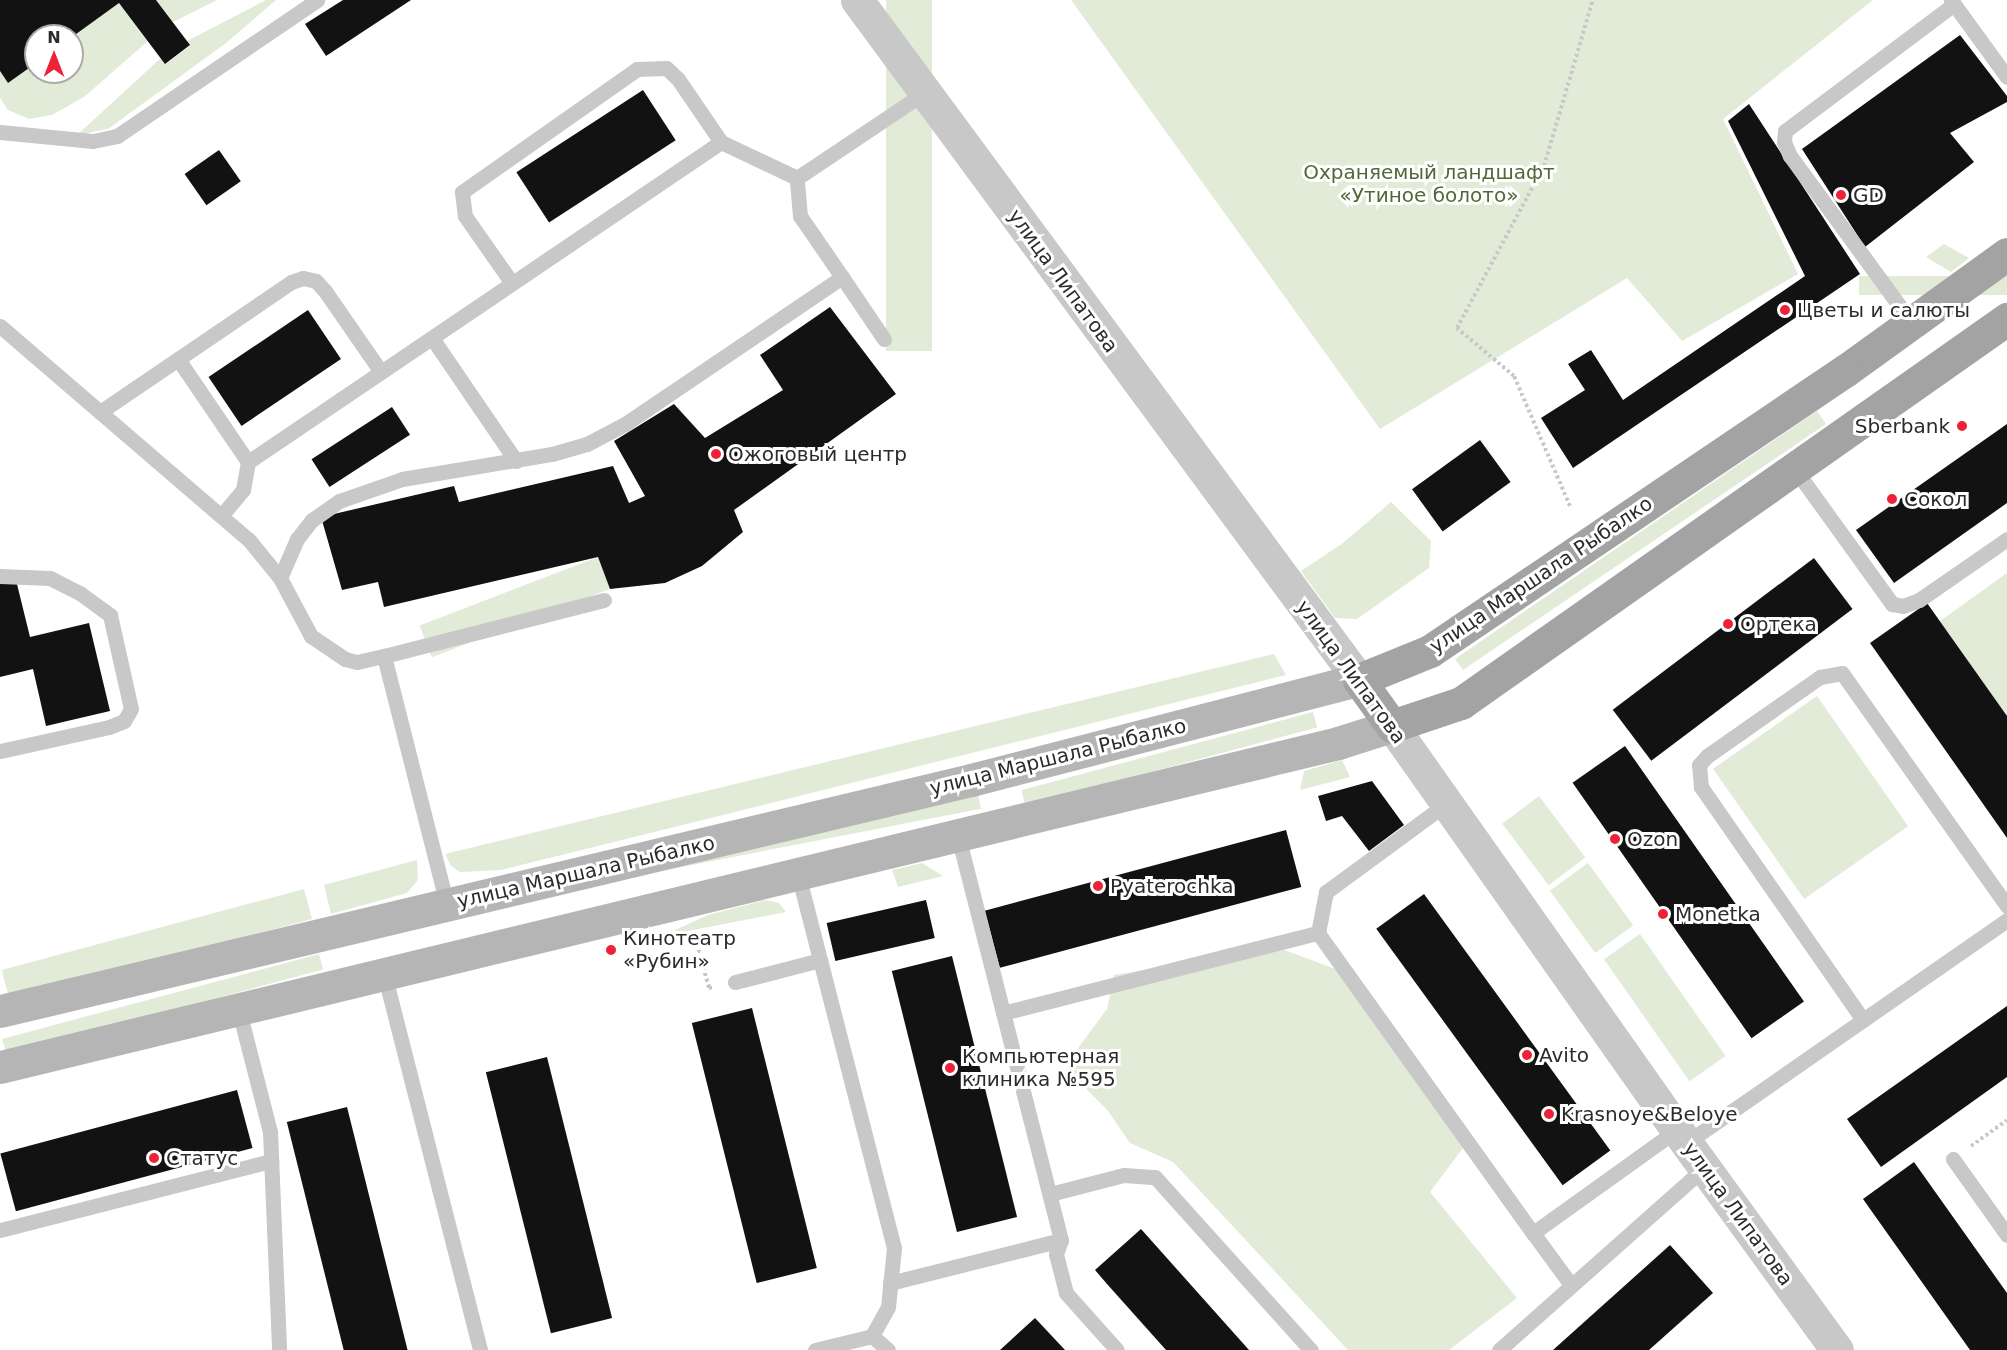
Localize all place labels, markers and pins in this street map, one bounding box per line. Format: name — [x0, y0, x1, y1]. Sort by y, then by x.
place label: GD — [1853, 183, 1884, 207]
marker: GD — [1834, 188, 1848, 202]
place label: Цветы и салюты — [1797, 298, 1970, 322]
marker: Цветы и салюты — [1778, 303, 1792, 317]
place label: Sberbank — [1855, 414, 1950, 438]
marker: Sberbank — [1955, 419, 1969, 433]
place label: Ожоговый центр — [728, 442, 907, 466]
marker: Ожоговый центр — [709, 447, 723, 461]
place label: Сокол — [1904, 487, 1967, 511]
marker: Сокол — [1885, 492, 1899, 506]
place label: Ортека — [1740, 612, 1817, 636]
marker: Ортека — [1721, 617, 1735, 631]
place label: Ozon — [1627, 827, 1678, 851]
marker: Ozon — [1608, 832, 1622, 846]
place label: Pyaterochka — [1110, 874, 1233, 898]
marker: Pyaterochka — [1091, 879, 1105, 893]
place label: Monetka — [1675, 902, 1761, 926]
marker: Monetka — [1656, 907, 1670, 921]
place label: Кинотеатр «Рубин» — [623, 927, 736, 974]
marker: Кинотеатр «Рубин» — [604, 943, 618, 957]
place label: Avito — [1539, 1043, 1589, 1067]
place label: Компьютерная клиника №595 — [962, 1044, 1119, 1091]
marker: Avito — [1520, 1048, 1534, 1062]
marker: Компьютерная клиника №595 — [943, 1061, 957, 1075]
place label: Krasnoye&Beloye — [1561, 1102, 1738, 1126]
marker: Krasnoye&Beloye — [1542, 1107, 1556, 1121]
place label: Статус — [166, 1146, 238, 1170]
marker: Статус — [147, 1151, 161, 1165]

